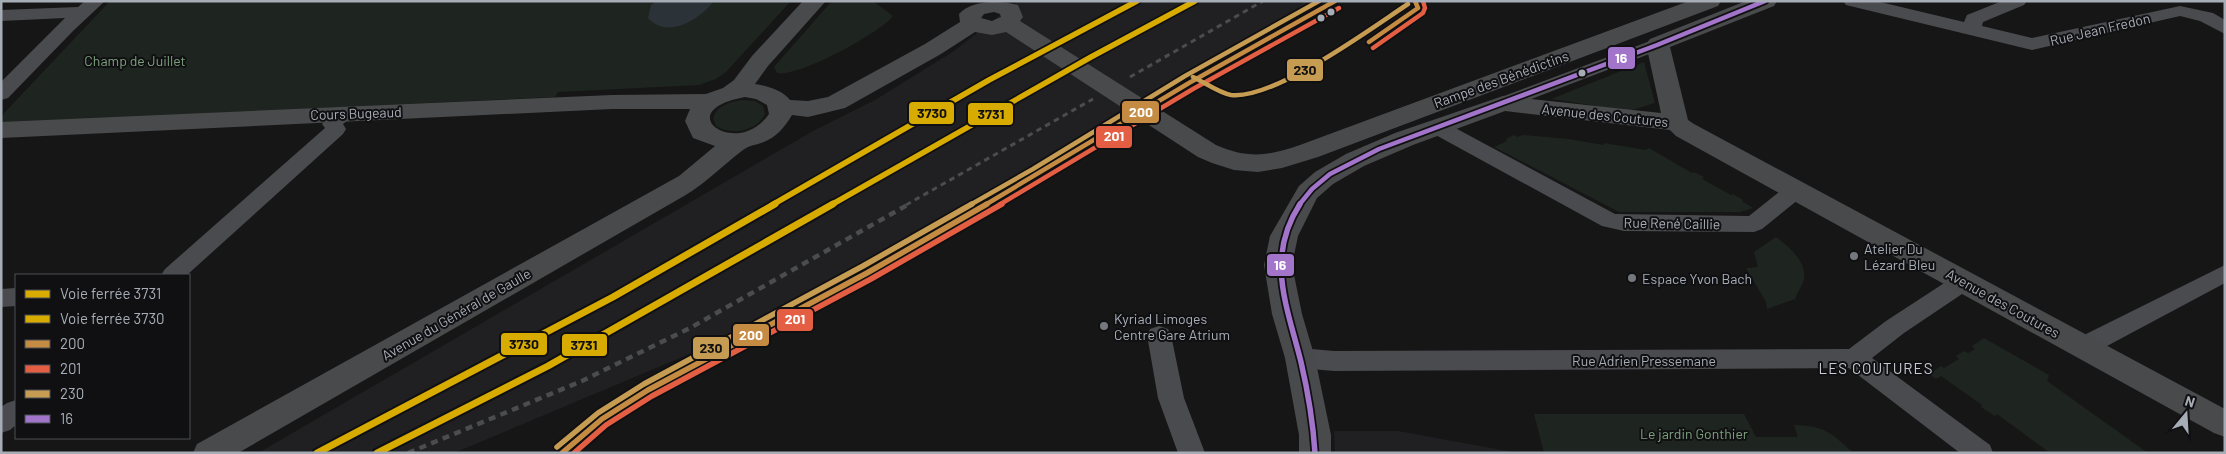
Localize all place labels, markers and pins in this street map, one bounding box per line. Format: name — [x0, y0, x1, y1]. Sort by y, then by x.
unlabelled marker — [1326, 7, 1336, 17]
unlabelled marker — [1316, 13, 1326, 23]
unlabelled marker — [1577, 68, 1587, 78]
place label: Atelier Du Lézard Bleu — [1864, 240, 1935, 273]
marker: Atelier Du Lézard Bleu — [1848, 250, 1860, 262]
place label: Espace Yvon Bach — [1642, 270, 1752, 287]
marker: Espace Yvon Bach — [1626, 272, 1638, 284]
place label: Kyriad Limoges Centre Gare Atrium — [1114, 310, 1230, 343]
marker: Kyriad Limoges Centre Gare Atrium — [1098, 320, 1110, 332]

